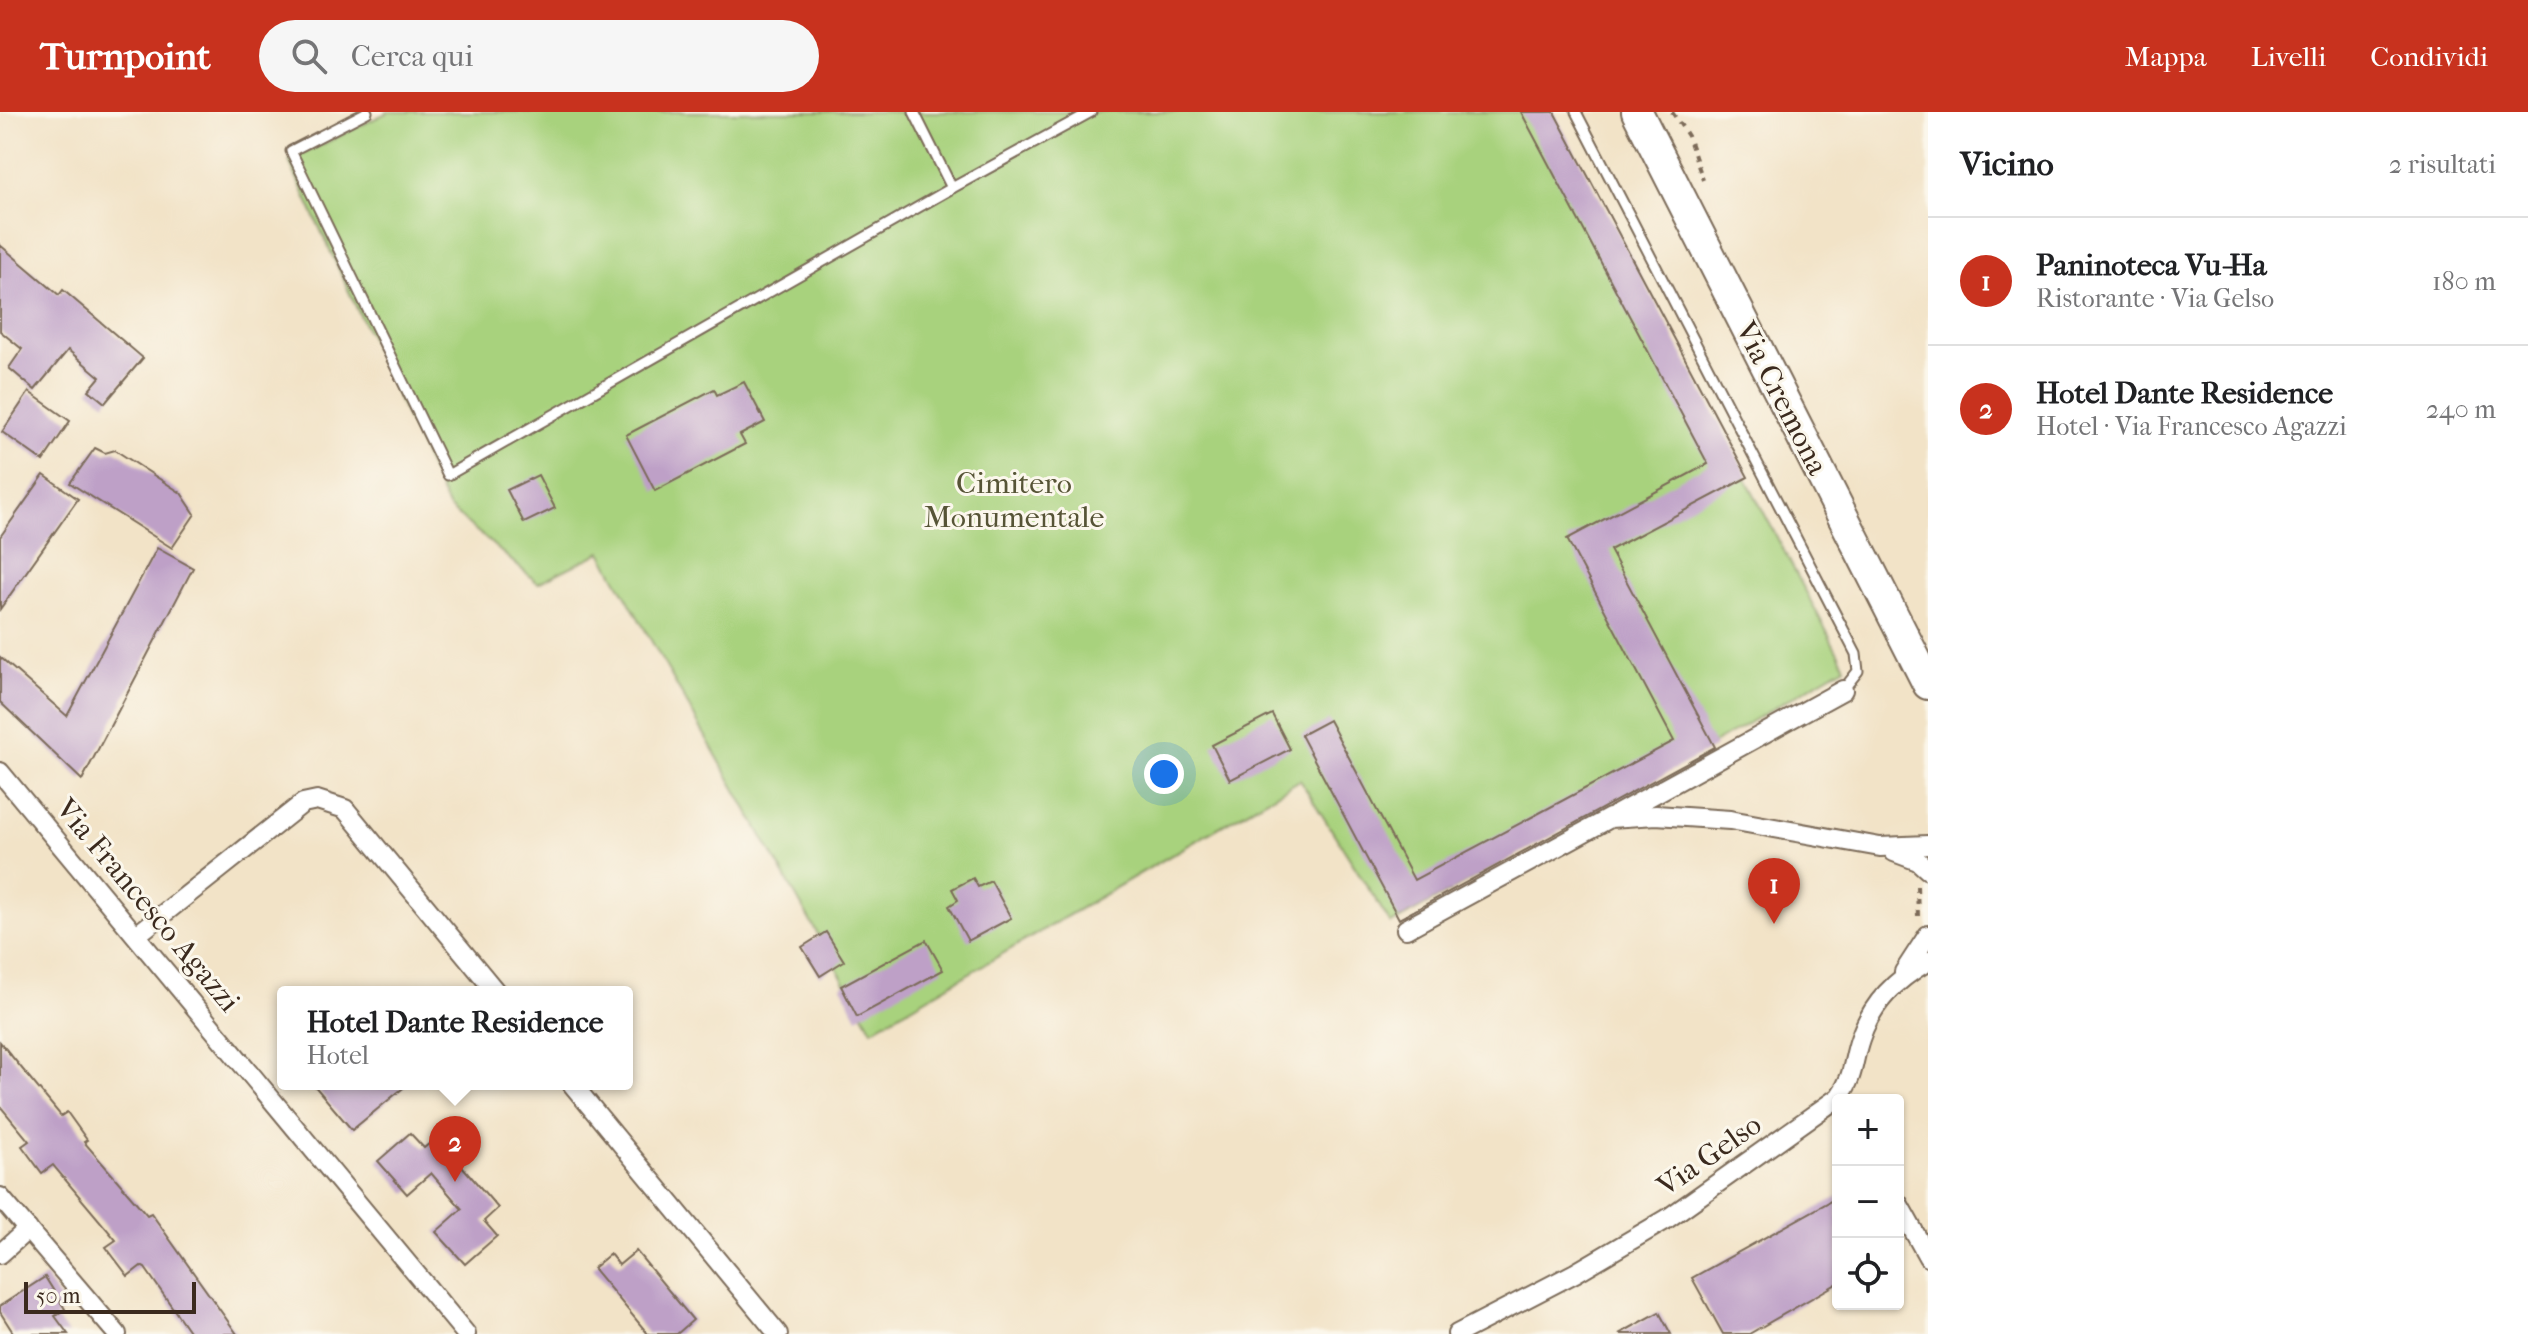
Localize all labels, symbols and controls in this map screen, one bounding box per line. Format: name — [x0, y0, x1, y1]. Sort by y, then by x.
search box — [259, 20, 819, 92]
text: Turnpoint — [40, 34, 211, 79]
icon: search — [287, 34, 331, 78]
text: Cerca qui — [351, 39, 473, 74]
text: Mappa — [2125, 40, 2207, 73]
text: Livelli — [2251, 40, 2326, 73]
text: Condividi — [2370, 40, 2488, 73]
text: Vicino — [1960, 144, 2054, 184]
text: 2 risultati — [2389, 149, 2496, 180]
text: Paninoteca Vu-Ha — [2036, 248, 2267, 283]
text: 1 — [1981, 266, 1991, 297]
text: 180 m — [2432, 266, 2496, 297]
text: Ristorante · Via Gelso — [2036, 283, 2274, 314]
street label: Via Cremona — [1728, 315, 1836, 482]
text: Hotel Dante Residence — [2036, 376, 2333, 411]
text: 2 — [1979, 394, 1993, 425]
text: 240 m — [2426, 394, 2496, 425]
text: Hotel · Via Francesco Agazzi — [2036, 411, 2347, 442]
park label: Cimitero Monumentale — [924, 466, 1104, 535]
your location — [1144, 754, 1184, 794]
street label: Via Francesco Agazzi — [48, 791, 247, 1019]
pin: 1 — [1748, 858, 1800, 924]
popup — [277, 986, 633, 1090]
text: Hotel Dante Residence — [307, 1005, 603, 1040]
text: Hotel — [307, 1040, 369, 1071]
map controls — [1832, 1094, 1904, 1310]
button: + — [1832, 1094, 1904, 1166]
street label: Via Gelso — [1650, 1107, 1768, 1204]
pin: 2 — [429, 1116, 481, 1182]
button: − — [1832, 1166, 1904, 1238]
button: locate — [1832, 1238, 1904, 1310]
scale bar — [24, 1278, 196, 1314]
text: 50 m — [36, 1283, 81, 1309]

